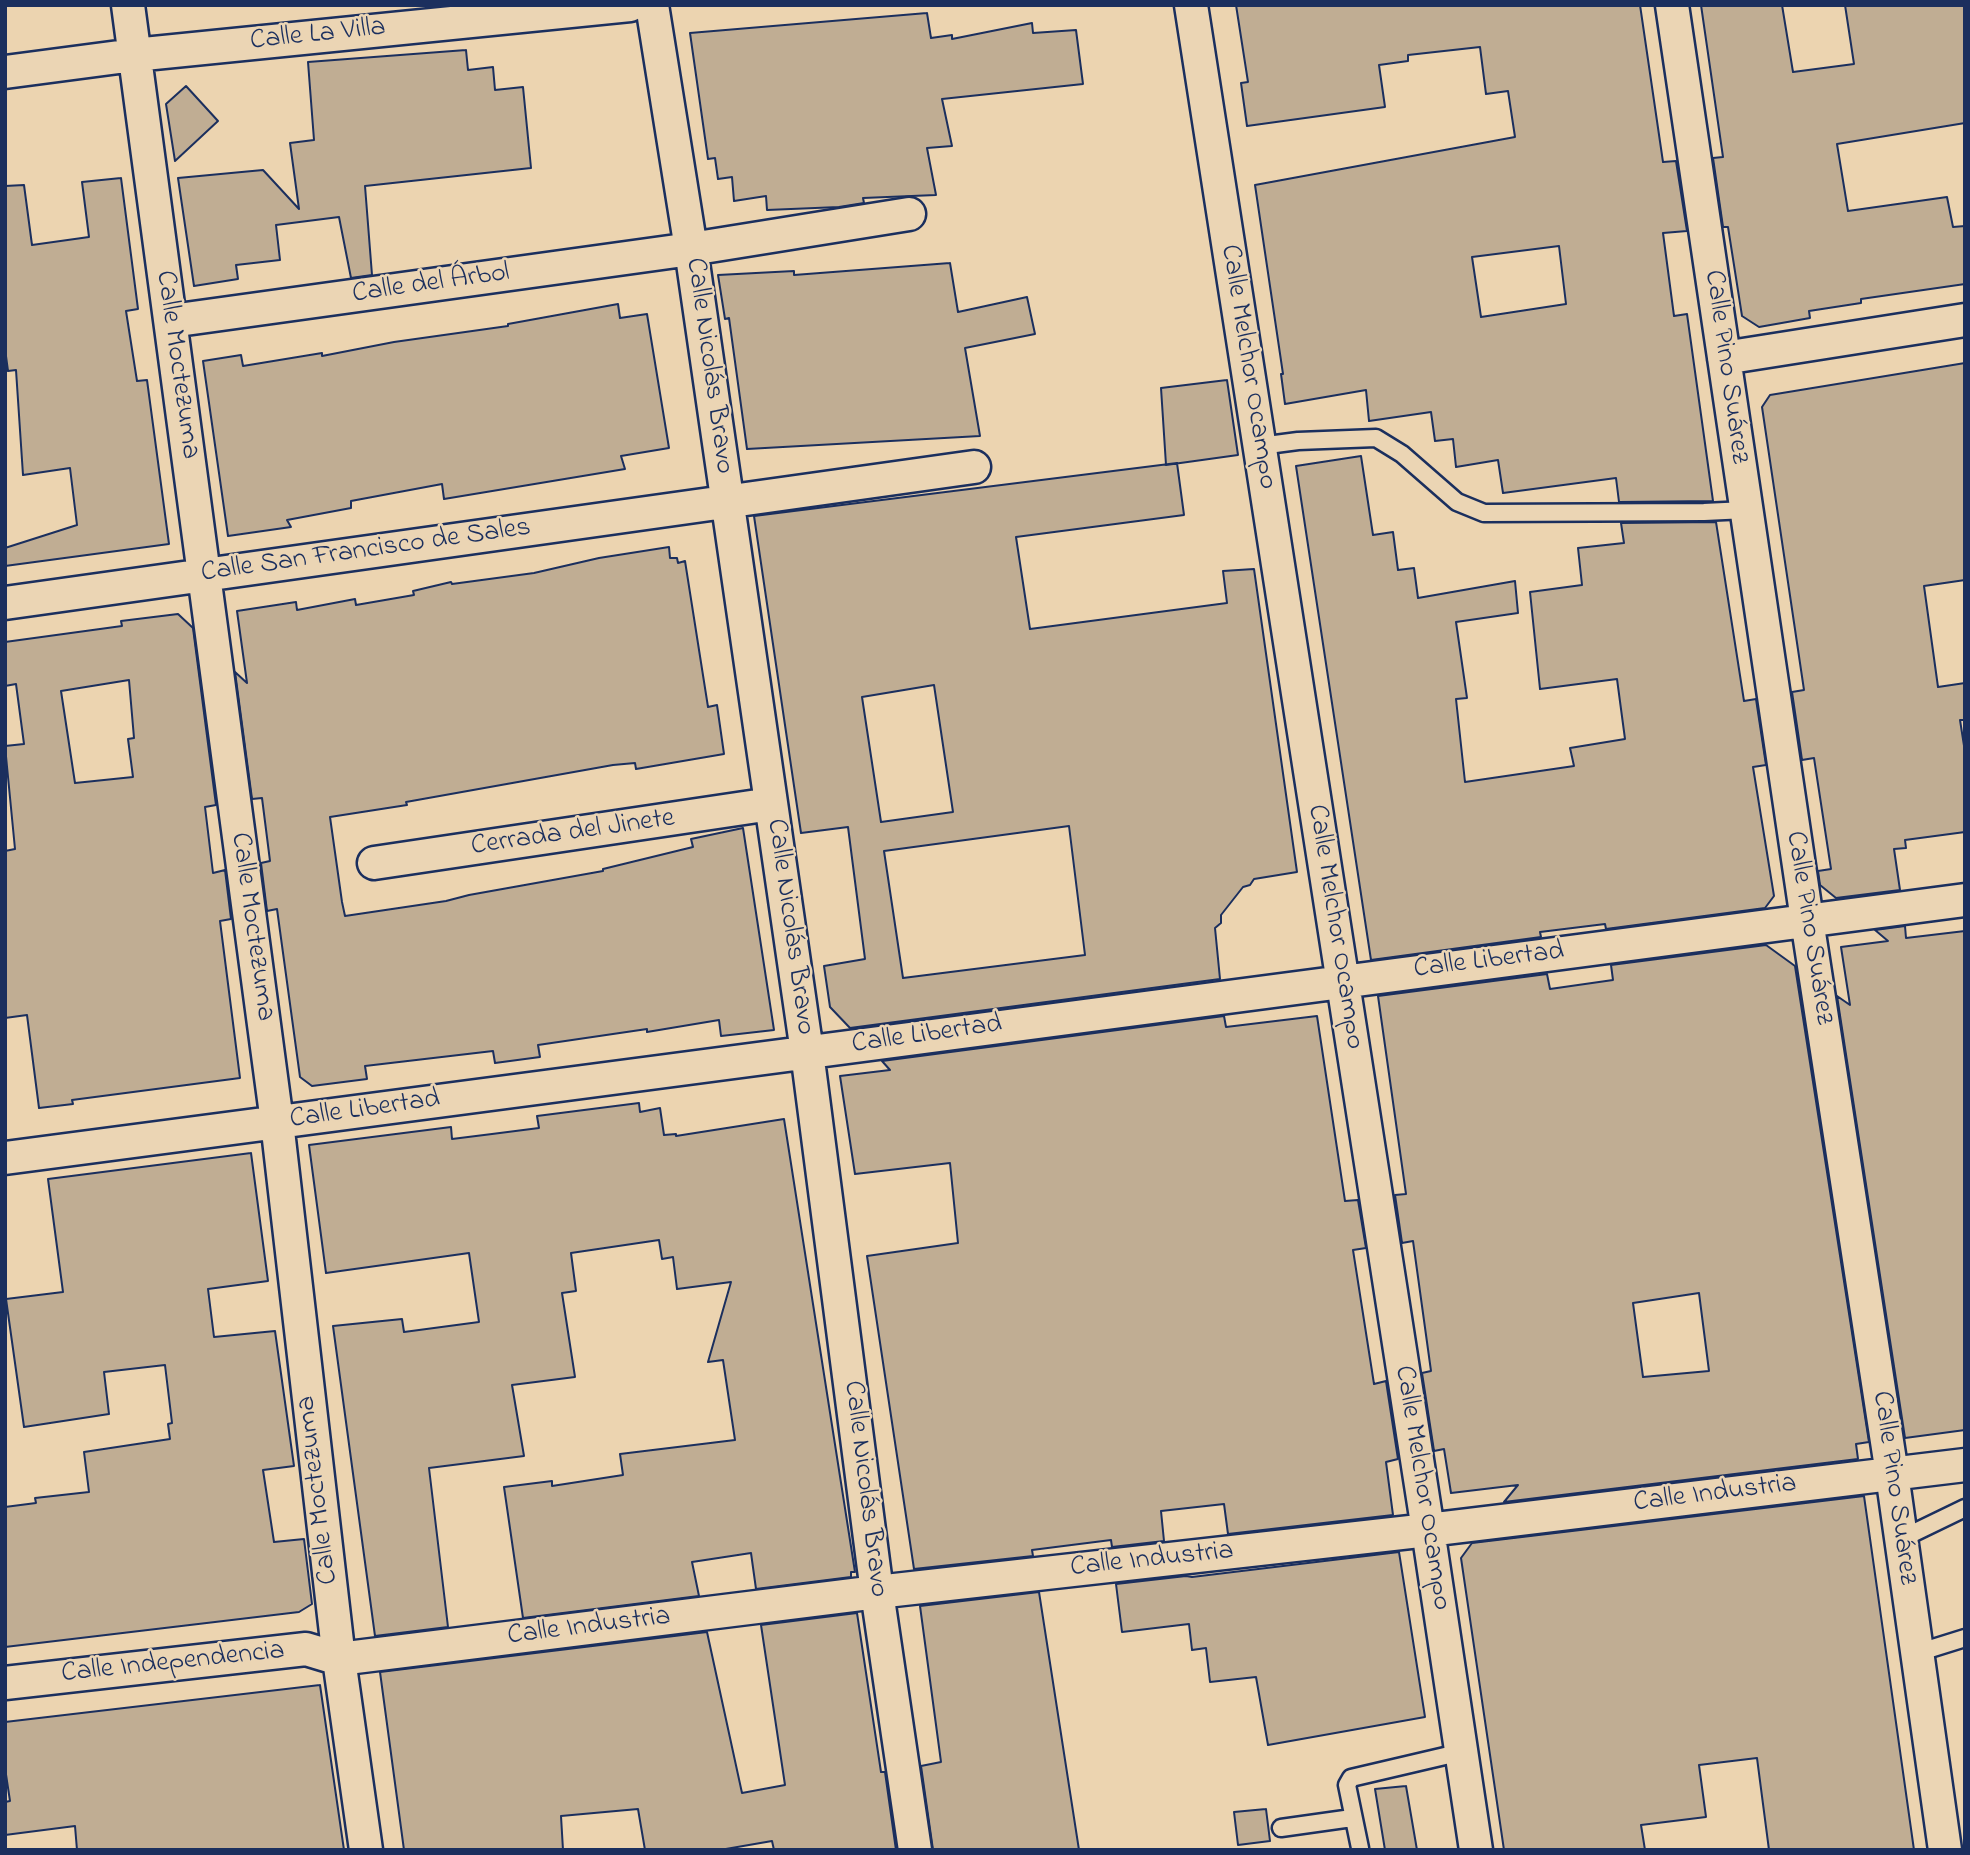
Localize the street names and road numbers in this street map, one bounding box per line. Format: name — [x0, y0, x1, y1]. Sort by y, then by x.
street label: Calle La Villa — [249, 12, 387, 60]
street label: Calle Melchor Ocampo — [1211, 242, 1283, 492]
street label: Calle Nicolás Bravo — [676, 256, 740, 476]
street label: Calle del Árbol — [350, 257, 512, 313]
street label: Calle Pino Suárez — [1695, 268, 1755, 466]
street label: Calle Moctezuma — [146, 269, 206, 461]
street label: Calle San Francisco de Sales — [199, 512, 533, 592]
street label: Calle Melchor Ocampo — [1298, 802, 1370, 1052]
street label: Cerrada del Jinete — [469, 803, 677, 865]
street label: Calle Nicolás Bravo — [757, 817, 821, 1037]
street label: Calle Pino Suárez — [1776, 829, 1840, 1027]
street label: Calle Moctezuma — [221, 831, 281, 1023]
street label: Calle Libertad — [1412, 936, 1566, 988]
street label: Calle Libertad — [850, 1009, 1004, 1063]
street label: Calle Libertad — [288, 1084, 442, 1138]
street label: Calle Melchor Ocampo — [1385, 1363, 1457, 1613]
street label: Calle Nicolás Bravo — [834, 1379, 894, 1599]
street label: Calle Pino Suárez — [1863, 1389, 1923, 1587]
street label: Calle Moctezuma — [291, 1394, 347, 1586]
street label: Calle Industria — [1632, 1468, 1798, 1522]
street label: Calle Industria — [1069, 1536, 1235, 1586]
street label: Calle Industria — [506, 1601, 672, 1655]
street label: Calle Independencia — [60, 1636, 286, 1692]

